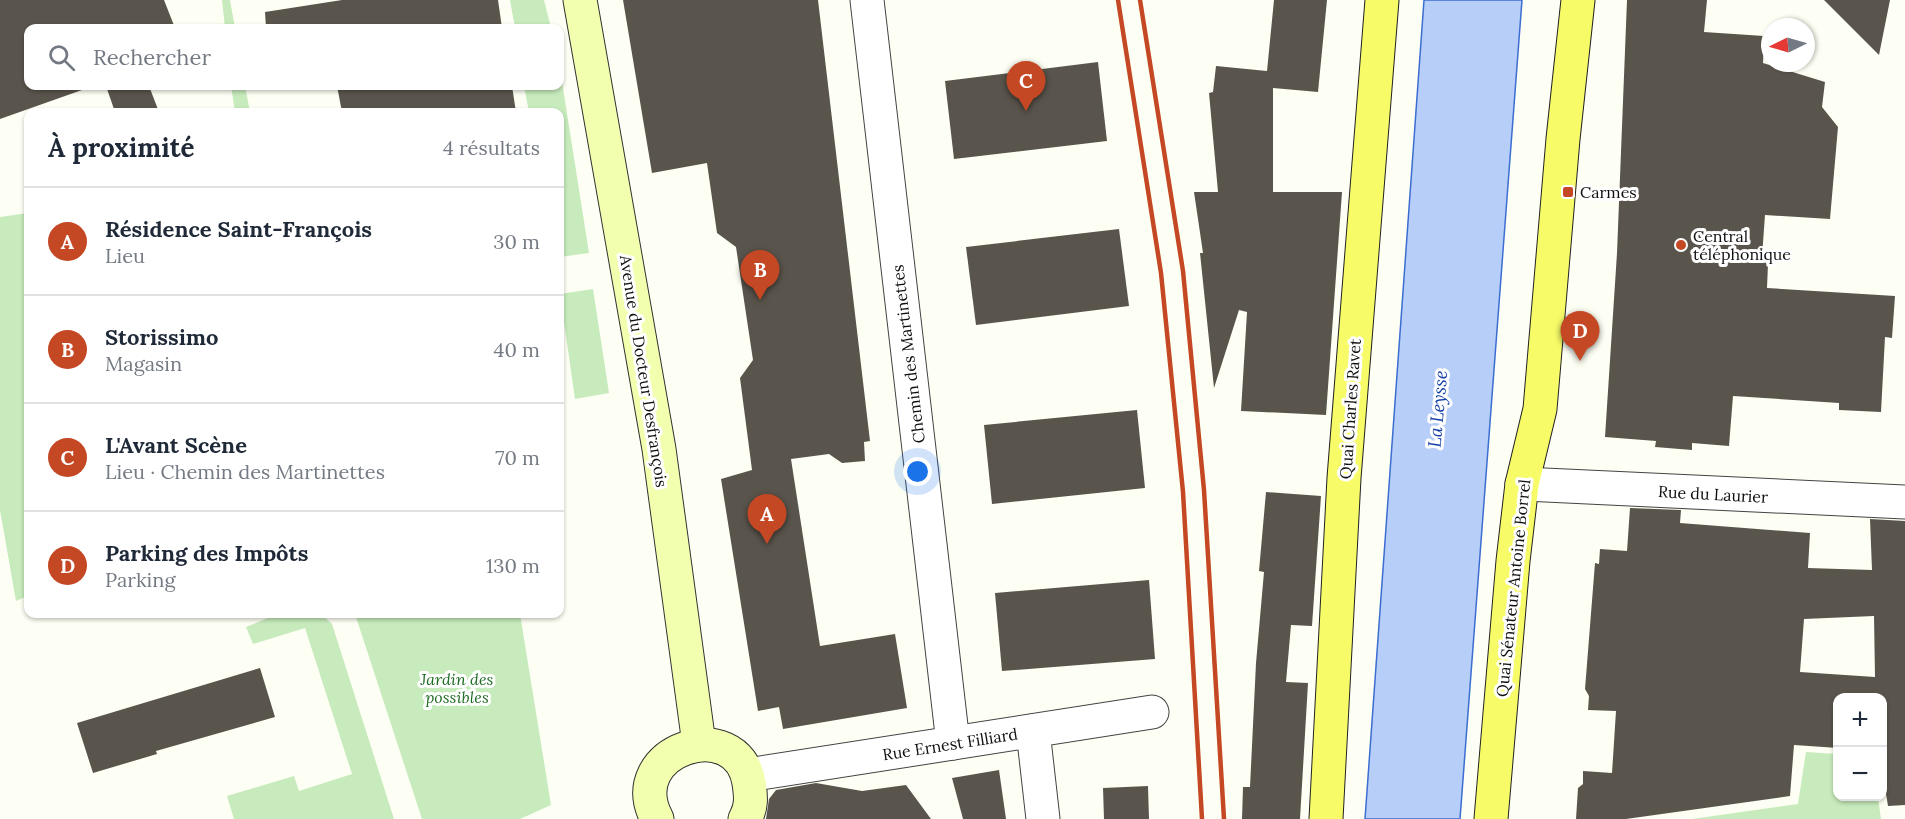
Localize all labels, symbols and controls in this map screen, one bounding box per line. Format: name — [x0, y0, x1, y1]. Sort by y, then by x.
north arrow — [1761, 18, 1815, 72]
search box — [24, 24, 564, 90]
icon: search — [45, 41, 78, 74]
text: Rechercher — [93, 43, 211, 71]
pin: C — [1006, 62, 1046, 111]
text: À proximité — [48, 131, 194, 164]
text: 4 résultats — [443, 135, 540, 160]
place label: Carmes — [1580, 182, 1637, 202]
marker: Carmes — [1561, 185, 1575, 199]
text: Résidence Saint-François — [105, 215, 372, 243]
place label: Central téléphonique — [1693, 226, 1791, 264]
text: A — [61, 229, 74, 254]
text: 30 m — [493, 229, 540, 254]
marker: Central téléphonique — [1674, 238, 1688, 252]
text: Lieu — [105, 243, 145, 268]
pin: B — [740, 250, 780, 300]
street label: Avenue du Docteur Desfrançois — [616, 252, 672, 489]
street label: Chemin des Martinettes — [887, 264, 929, 444]
pin: D — [1560, 312, 1600, 361]
text: Storissimo — [105, 323, 219, 351]
text: B — [61, 337, 74, 362]
text: 40 m — [494, 337, 540, 362]
street label: Quai Charles Ravet — [1335, 337, 1365, 480]
text: Magasin — [105, 351, 182, 376]
water label: La Leysse — [1423, 369, 1452, 448]
text: L'Avant Scène — [105, 431, 247, 459]
text: C — [61, 445, 74, 470]
text: 70 m — [495, 445, 540, 470]
your location — [903, 457, 932, 486]
text: Lieu · Chemin des Martinettes — [105, 459, 385, 484]
street label: Quai Sénateur Antoine Borrel — [1492, 478, 1534, 698]
street label: Rue du Laurier — [1657, 481, 1769, 507]
pin: A — [748, 494, 786, 544]
text: Parking des Impôts — [105, 539, 308, 567]
text: D — [60, 553, 75, 578]
text: 130 m — [486, 553, 540, 578]
text: Parking — [105, 567, 175, 592]
park label: Jardin des possibles — [420, 669, 494, 707]
map controls — [1833, 693, 1887, 801]
button: + — [1833, 693, 1887, 747]
street label: Rue Ernest Filliard — [881, 723, 1019, 765]
button: − — [1833, 747, 1887, 801]

